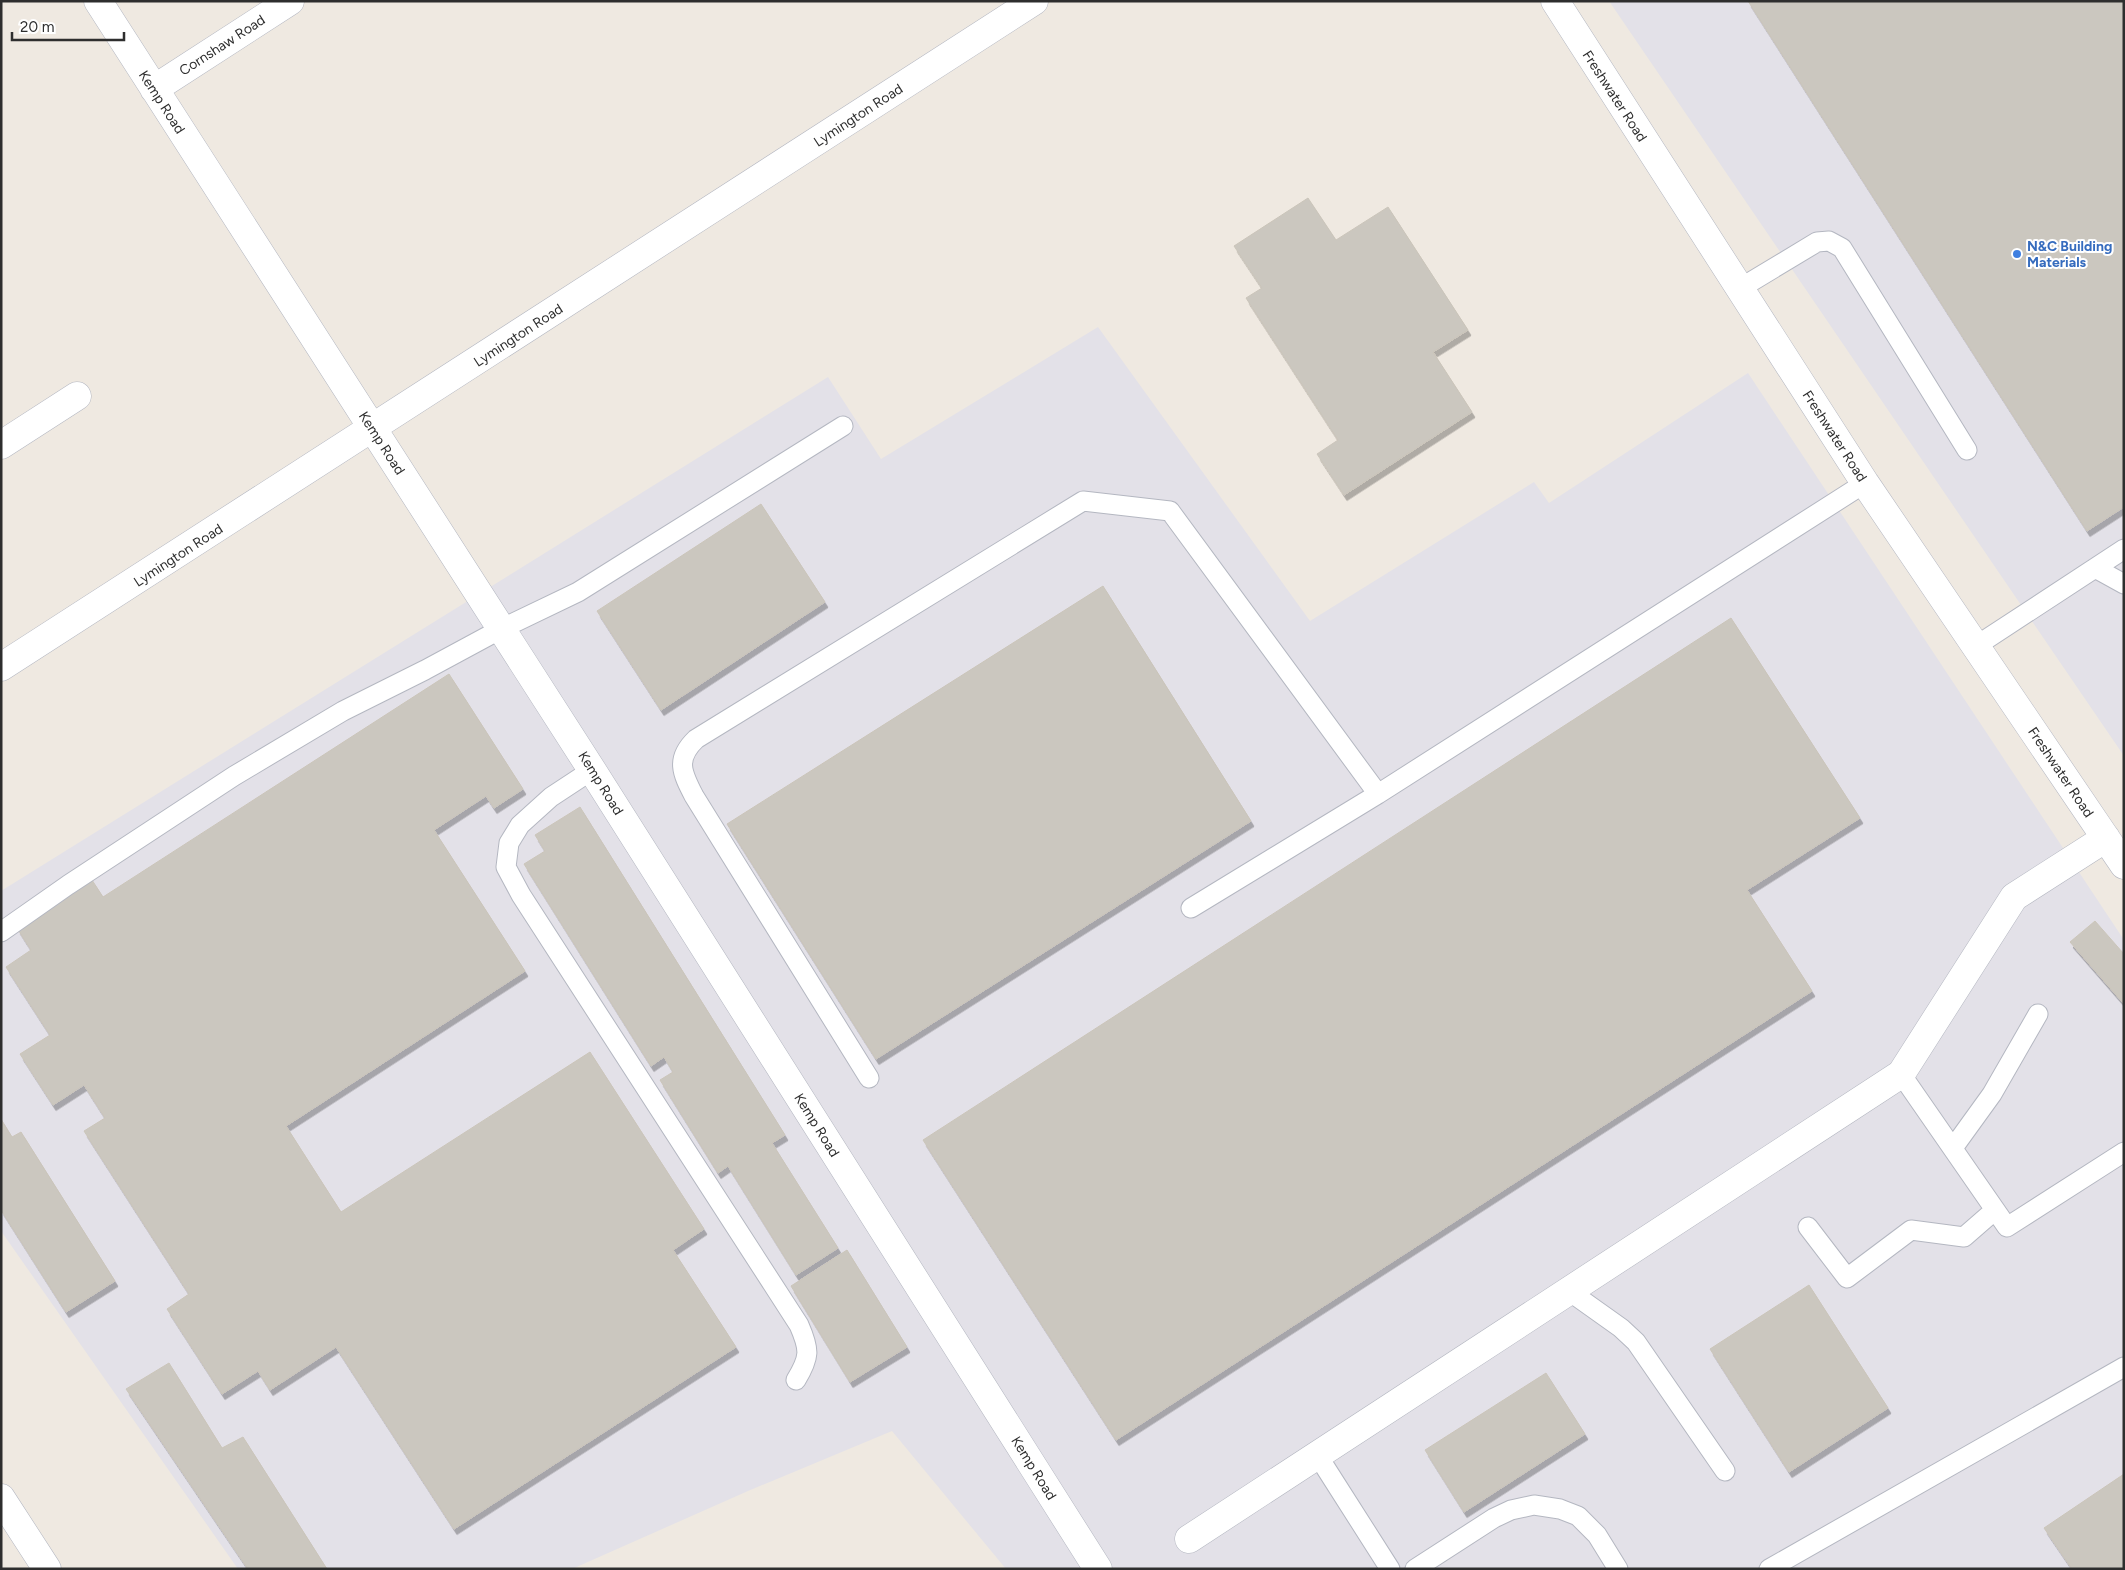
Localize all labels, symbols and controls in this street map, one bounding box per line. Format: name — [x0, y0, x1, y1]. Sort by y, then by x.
scale bar — [12, 10, 125, 42]
street label: Cornshaw Road — [176, 11, 268, 79]
text: 20 m — [20, 18, 54, 36]
street label: Freshwater Road — [1579, 47, 1650, 145]
street label: Kemp Road — [135, 67, 188, 137]
street label: Lymington Road — [811, 80, 906, 150]
place label: N&C Building Materials — [2027, 238, 2112, 271]
marker: N&C Building Materials — [2011, 248, 2023, 260]
street label: Lymington Road — [471, 300, 566, 370]
street label: Freshwater Road — [1799, 387, 1870, 485]
street label: Kemp Road — [355, 408, 408, 478]
street label: Lymington Road — [131, 520, 226, 590]
street label: Freshwater Road — [2024, 724, 2097, 821]
street label: Kemp Road — [574, 748, 627, 818]
street label: Kemp Road — [790, 1090, 843, 1160]
street label: Kemp Road — [1007, 1433, 1060, 1503]

